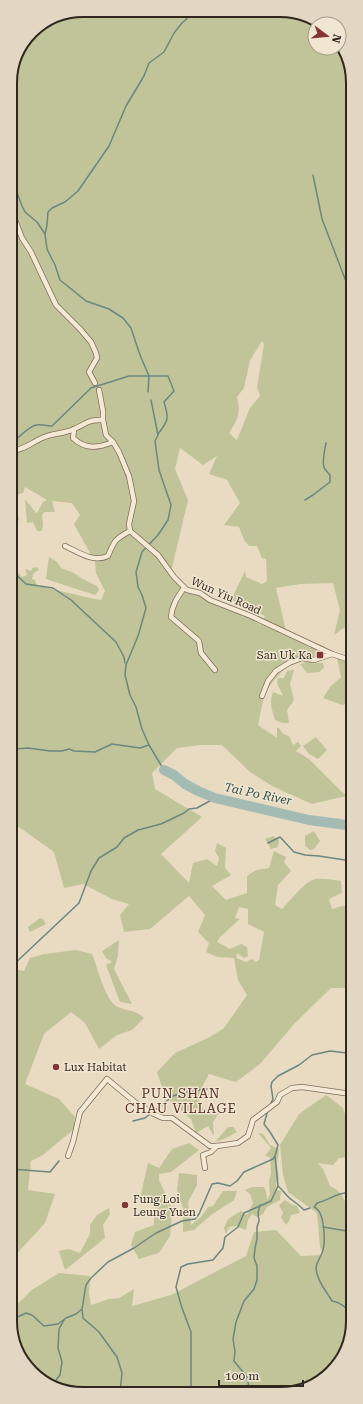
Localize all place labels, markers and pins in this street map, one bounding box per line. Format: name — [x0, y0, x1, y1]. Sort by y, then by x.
place label: San Uk Ka — [257, 649, 312, 662]
marker: San Uk Ka — [315, 650, 325, 660]
place label: Lux Habitat — [64, 1061, 127, 1074]
marker: Lux Habitat — [51, 1062, 61, 1072]
place label: Fung Loi Leung Yuen — [133, 1193, 196, 1219]
marker: Fung Loi Leung Yuen — [120, 1200, 130, 1210]

